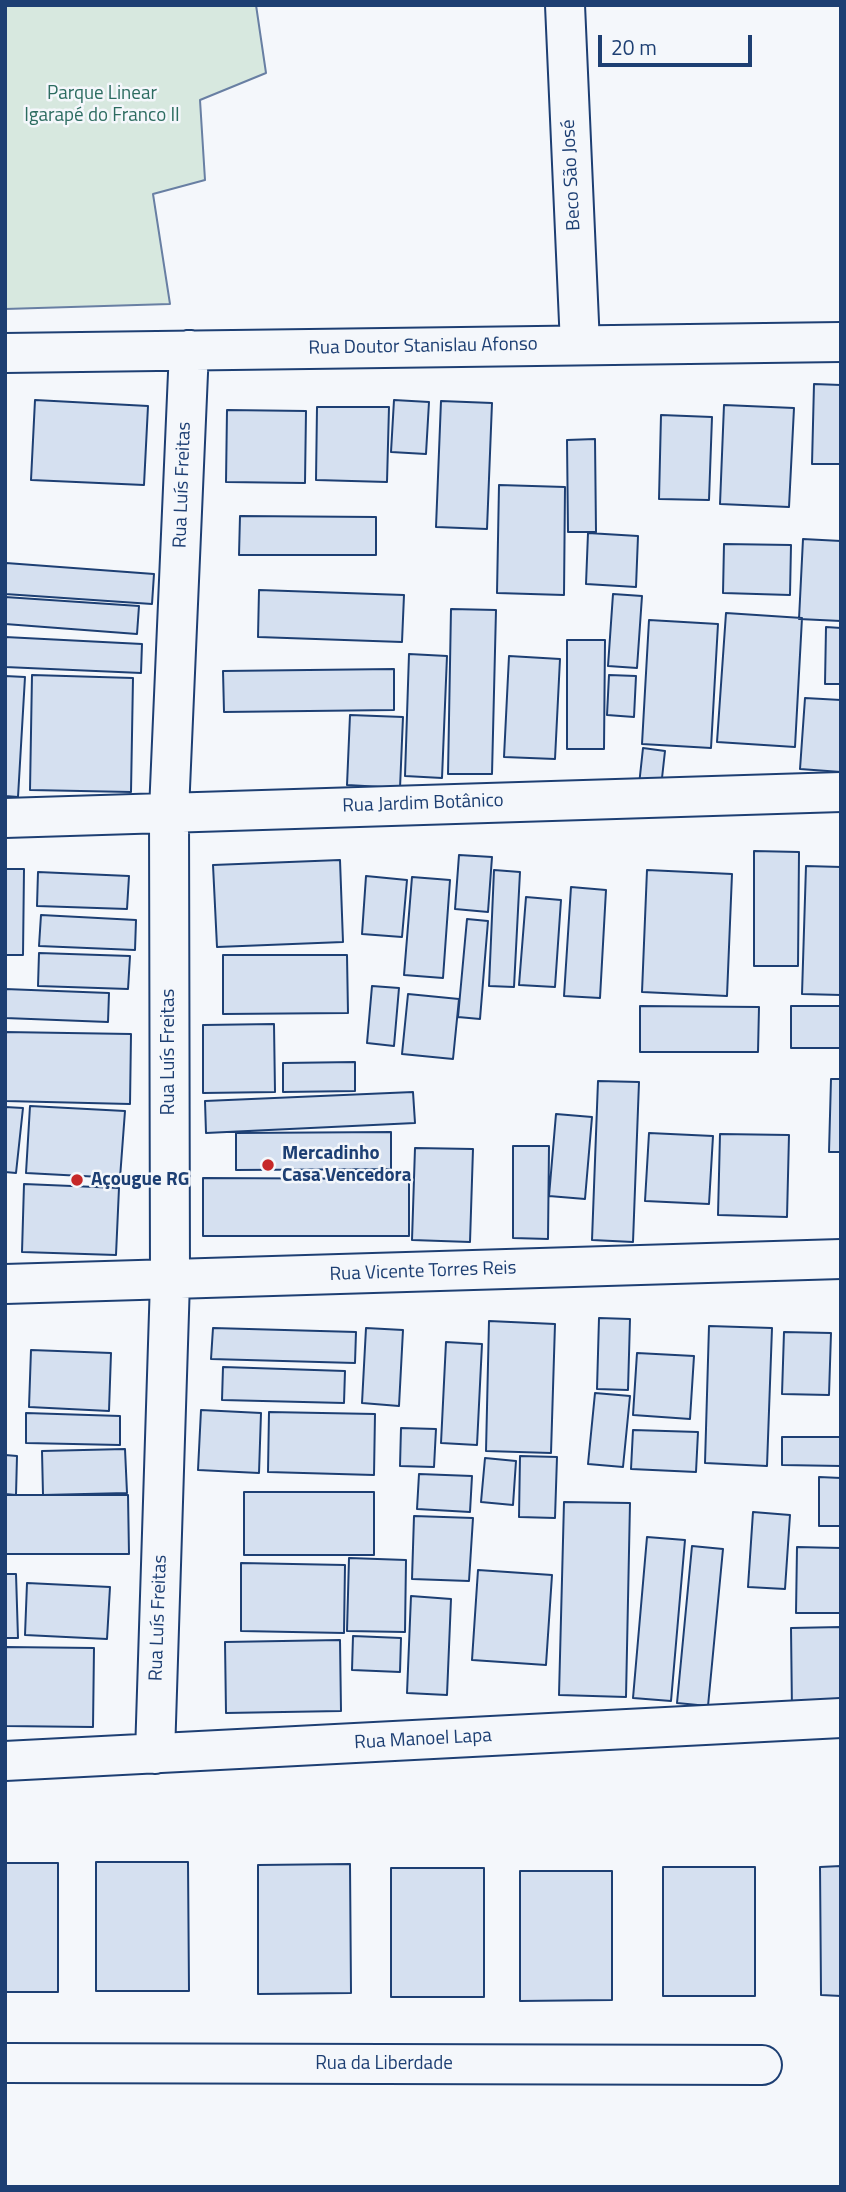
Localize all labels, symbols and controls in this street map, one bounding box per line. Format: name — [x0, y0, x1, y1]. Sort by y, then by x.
scale bar — [601, 21, 755, 65]
text: 20 m — [611, 31, 657, 63]
park label: Parque Linear Igarapé do Franco II — [24, 83, 180, 127]
street label: Beco São José — [558, 119, 586, 231]
street label: Rua Doutor Stanislau Afonso — [308, 334, 538, 360]
street label: Rua Luís Freitas — [169, 421, 197, 549]
street label: Rua Jardim Botânico — [342, 790, 504, 818]
street label: Rua Luís Freitas — [158, 989, 180, 1115]
place label: Mercadinho Casa Vencedora — [282, 1143, 411, 1187]
marker: Mercadinho Casa Vencedora — [260, 1157, 276, 1173]
place label: Açougue RG — [91, 1169, 189, 1191]
marker: Açougue RG — [69, 1172, 85, 1188]
street label: Rua Vicente Torres Reis — [329, 1257, 517, 1287]
street label: Rua Luís Freitas — [145, 1554, 173, 1682]
street label: Rua Manoel Lapa — [354, 1725, 492, 1755]
street label: Rua da Liberdade — [315, 2053, 453, 2075]

